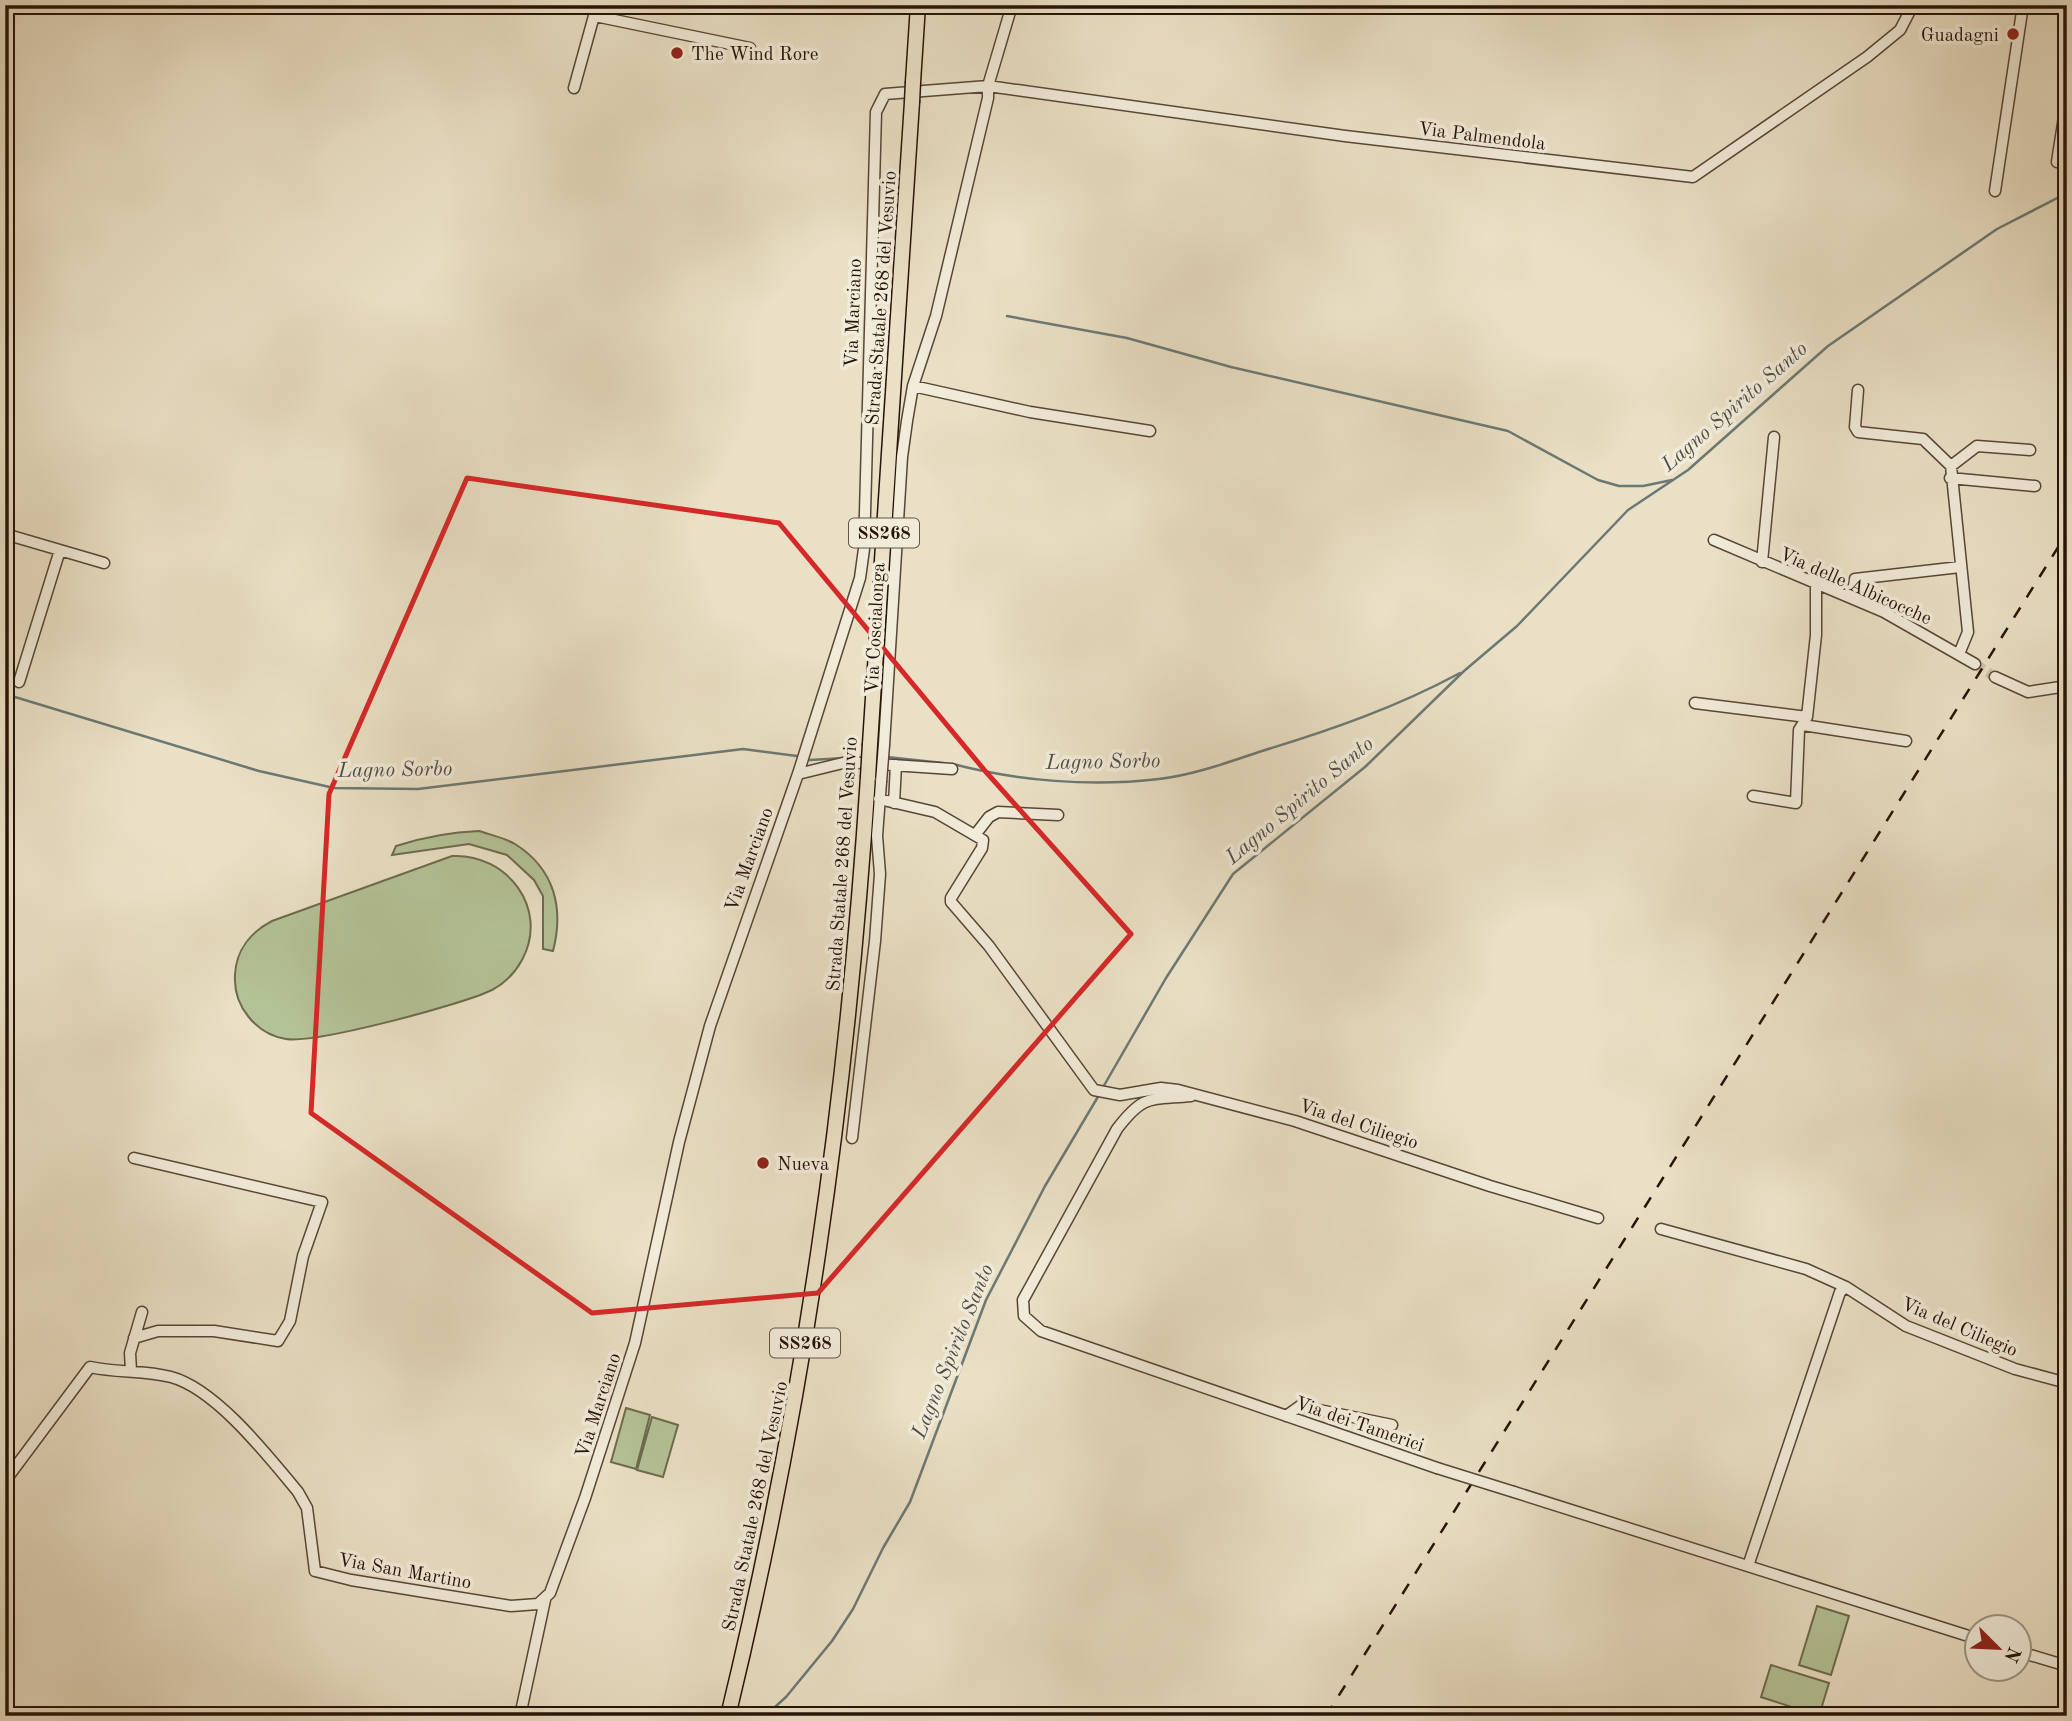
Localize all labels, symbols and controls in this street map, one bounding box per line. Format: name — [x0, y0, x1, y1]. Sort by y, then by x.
marker: Guadagni — [2005, 26, 2021, 42]
place label: Guadagni — [1921, 27, 1999, 46]
marker: The Wind Rore — [669, 45, 685, 61]
place label: The Wind Rore — [691, 46, 819, 65]
street label: Via Palmendola — [1417, 120, 1547, 155]
street label: Strada Statale 268 del Vesuvio — [864, 170, 901, 426]
street label: Via Marciano — [843, 258, 866, 368]
water label: Lagno Spirito Santo — [1657, 338, 1812, 477]
road number: SS268 — [849, 518, 919, 548]
street label: Via delle Albicocche — [1776, 545, 1934, 629]
street label: Via Coscialonga — [864, 561, 889, 694]
water label: Lagno Spirito Santo — [1221, 733, 1378, 869]
street label: Strada Statale 268 del Vesuvio — [825, 736, 862, 992]
water label: Lagno Sorbo — [1044, 751, 1161, 774]
water label: Lagno Sorbo — [336, 759, 453, 782]
street label: Via Marciano — [723, 805, 778, 914]
street label: Via del Ciliegio — [1296, 1097, 1420, 1154]
marker: Nueva — [755, 1155, 771, 1171]
place label: Nueva — [777, 1156, 830, 1175]
water label: Lagno Spirito Santo — [909, 1262, 998, 1442]
street label: Via del Ciliegio — [1898, 1295, 2020, 1361]
road number: SS268 — [770, 1328, 840, 1358]
street label: Via Marciano — [573, 1351, 625, 1461]
street label: Strada Statale 268 del Vesuvio — [721, 1380, 792, 1633]
street label: Via dei Tamerici — [1292, 1394, 1426, 1456]
street label: Via San Martino — [336, 1551, 473, 1594]
north arrow — [1964, 1612, 2034, 1682]
text: N — [1999, 1643, 2023, 1665]

